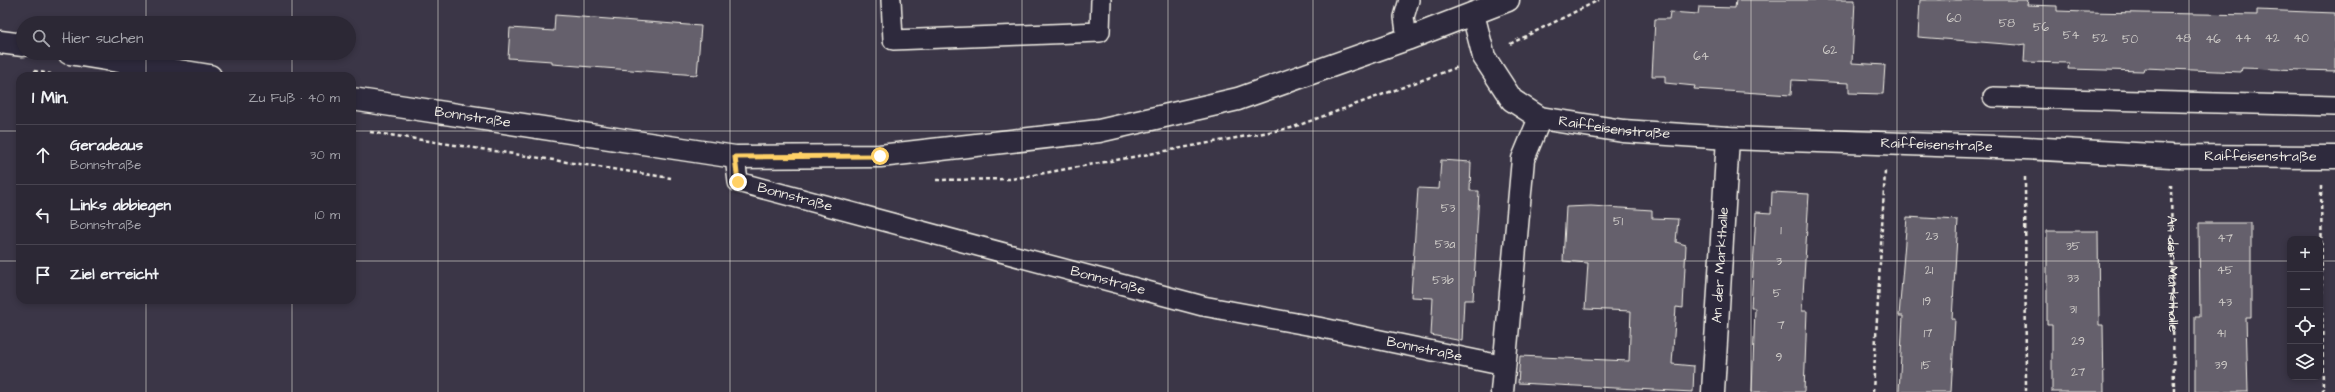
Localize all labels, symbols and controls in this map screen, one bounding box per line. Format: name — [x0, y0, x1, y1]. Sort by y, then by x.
house number: 60 — [1946, 10, 1962, 27]
house number: 58 — [1999, 15, 2015, 32]
search box — [16, 16, 356, 60]
house number: 56 — [2033, 19, 2049, 36]
icon: search — [30, 27, 52, 49]
house number: 54 — [2063, 27, 2079, 44]
text: Hier suchen — [62, 28, 143, 49]
house number: 52 — [2092, 30, 2108, 47]
house number: 48 — [2175, 30, 2191, 47]
house number: 44 — [2235, 30, 2251, 47]
house number: 42 — [2264, 30, 2280, 47]
house number: 40 — [2293, 30, 2309, 47]
house number: 50 — [2122, 31, 2138, 48]
house number: 46 — [2205, 31, 2221, 48]
house number: 62 — [1823, 42, 1837, 59]
house number: 64 — [1693, 48, 1709, 65]
text: 1 Min. — [32, 86, 69, 110]
text: Zu Fuß · 40 m — [249, 89, 340, 107]
street label: Bonnstraße — [433, 102, 513, 133]
street label: Raiffeisenstraße — [1557, 111, 1671, 144]
street label: Raiffeisenstraße — [1880, 133, 1994, 157]
text: Geradeaus — [70, 135, 143, 156]
icon: ahead — [32, 144, 54, 166]
text: 30 m — [310, 146, 340, 164]
street label: Raiffeisenstraße — [2204, 146, 2317, 167]
route start — [871, 147, 889, 165]
text: Bonnstraße — [70, 156, 141, 174]
route end — [729, 173, 747, 191]
street label: Bonnstraße — [755, 178, 835, 217]
text: Links abbiegen — [70, 195, 171, 216]
house number: 53 — [1441, 200, 1455, 217]
icon: left — [32, 204, 54, 226]
text: 10 m — [315, 206, 340, 224]
street label: An der Markthalle — [1707, 206, 1734, 324]
house number: 51 — [1613, 213, 1623, 230]
text: Bonnstraße — [70, 216, 141, 234]
street label: An der Markthalle — [2161, 216, 2183, 333]
house number: 1 — [1780, 222, 1782, 239]
house number: 23 — [1926, 228, 1938, 245]
house number: 47 — [2217, 230, 2233, 247]
house number: 53a — [1435, 236, 1455, 253]
map controls — [2287, 236, 2323, 380]
button: + — [2287, 236, 2323, 272]
house number: 35 — [2066, 238, 2081, 255]
house number: 3 — [1776, 253, 1782, 270]
street label: Bonnstraße — [1068, 261, 1148, 300]
house number: 21 — [1925, 262, 1934, 279]
house number: 45 — [2217, 262, 2234, 279]
icon: arrive — [32, 264, 54, 286]
text: Ziel erreicht — [70, 264, 159, 285]
house number: 33 — [2067, 270, 2079, 287]
house number: 53b — [1432, 272, 1454, 289]
button: − — [2287, 272, 2323, 308]
house number: 5 — [1773, 285, 1782, 302]
house number: 19 — [1923, 293, 1931, 310]
house number: 43 — [2218, 294, 2232, 311]
house number: 31 — [2069, 301, 2077, 318]
button: locate — [2287, 308, 2323, 344]
house number: 7 — [1777, 317, 1785, 334]
house number: 17 — [1924, 325, 1933, 342]
house number: 41 — [2216, 325, 2226, 342]
street label: Bonnstraße — [1385, 332, 1464, 367]
house number: 29 — [2071, 333, 2085, 350]
button: layers — [2287, 344, 2323, 380]
house number: 9 — [1776, 349, 1783, 366]
house number: 15 — [1921, 357, 1932, 374]
house number: 39 — [2215, 357, 2228, 374]
house number: 27 — [2071, 364, 2086, 381]

